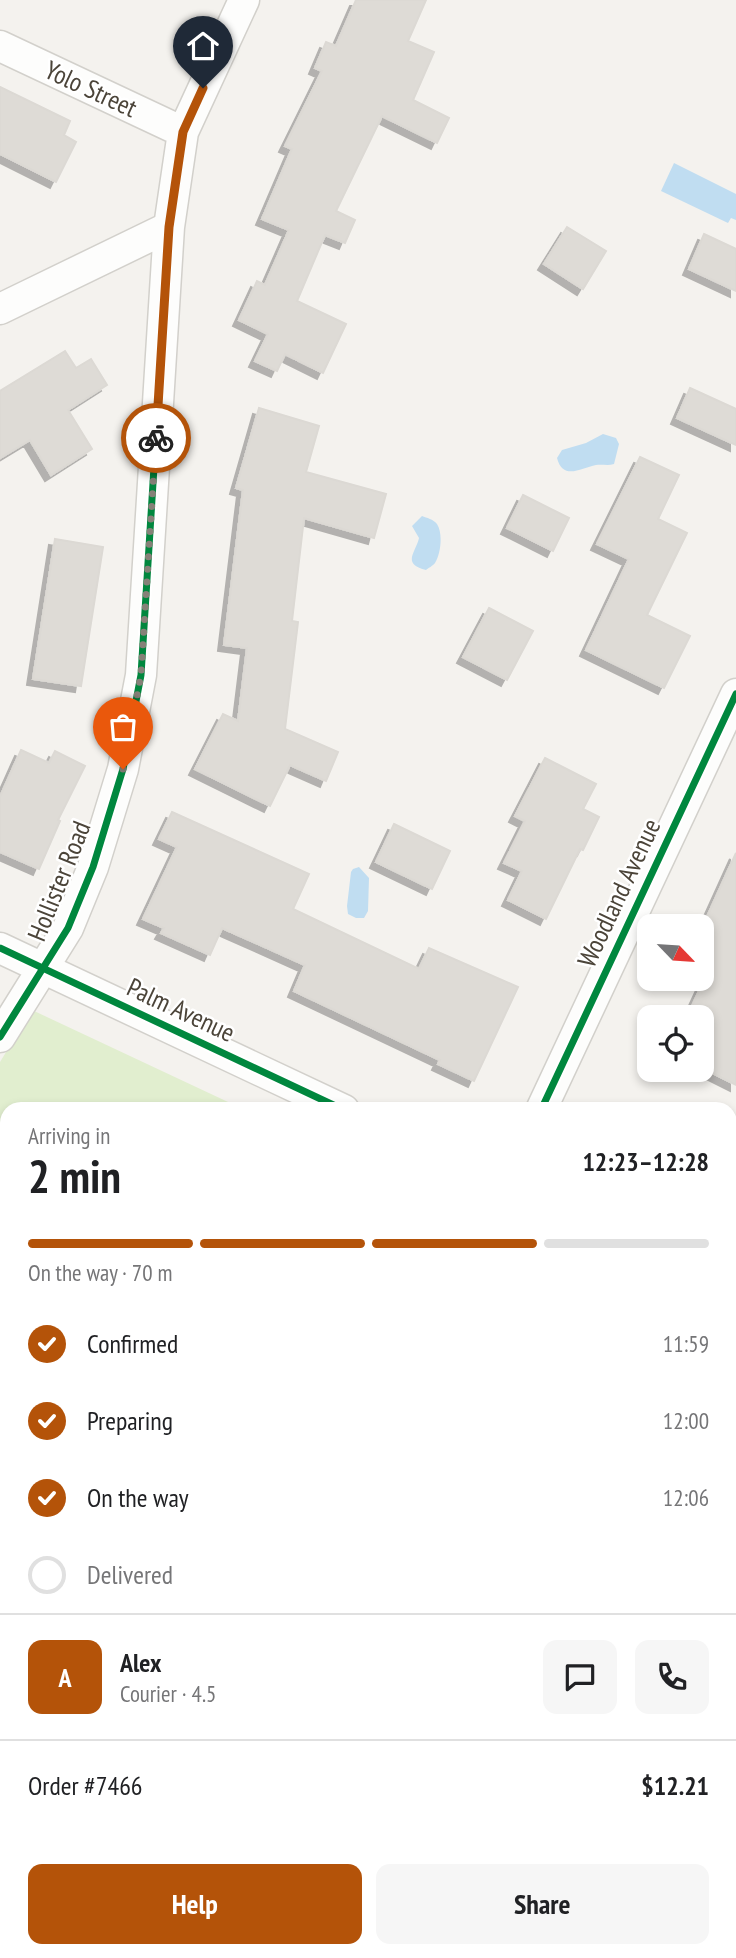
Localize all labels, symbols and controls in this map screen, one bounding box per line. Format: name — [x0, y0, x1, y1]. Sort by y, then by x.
pin — [173, 16, 233, 88]
icon: home — [184, 27, 222, 65]
street label: Yolo Street — [40, 53, 143, 124]
courier — [121, 403, 191, 473]
icon: bike — [137, 419, 175, 457]
pin — [93, 697, 153, 769]
icon: bag — [104, 708, 142, 746]
street label: Woodland Avenue — [570, 813, 667, 972]
street label: Hollister Road — [20, 816, 98, 946]
north arrow — [637, 914, 714, 990]
map controls — [637, 914, 714, 1082]
street label: Palm Avenue — [122, 970, 240, 1049]
button: locate — [637, 1005, 714, 1082]
text: Arriving in — [28, 1121, 110, 1150]
text: 12:23–12:28 — [582, 1145, 709, 1178]
text: 2 min — [28, 1146, 121, 1206]
text: On the way · 70 m — [28, 1258, 172, 1287]
icon: check — [28, 1325, 66, 1363]
text: Confirmed — [87, 1327, 178, 1360]
text: 11:59 — [663, 1329, 709, 1358]
icon: check — [28, 1402, 66, 1440]
text: Preparing — [87, 1404, 173, 1437]
text: 12:00 — [663, 1406, 709, 1435]
icon: check — [28, 1479, 66, 1517]
text: On the way — [87, 1481, 189, 1514]
text: 12:06 — [663, 1483, 709, 1512]
text: Delivered — [87, 1558, 173, 1591]
button: chat — [543, 1640, 617, 1714]
button: phone — [635, 1640, 709, 1714]
text: Alex — [120, 1646, 161, 1679]
text: A — [58, 1661, 72, 1694]
text: Courier · 4.5 — [120, 1679, 216, 1708]
text: Order #7466 — [28, 1769, 143, 1802]
text: $12.21 — [641, 1769, 709, 1802]
button: Help — [28, 1864, 362, 1944]
button: Share — [376, 1864, 709, 1944]

